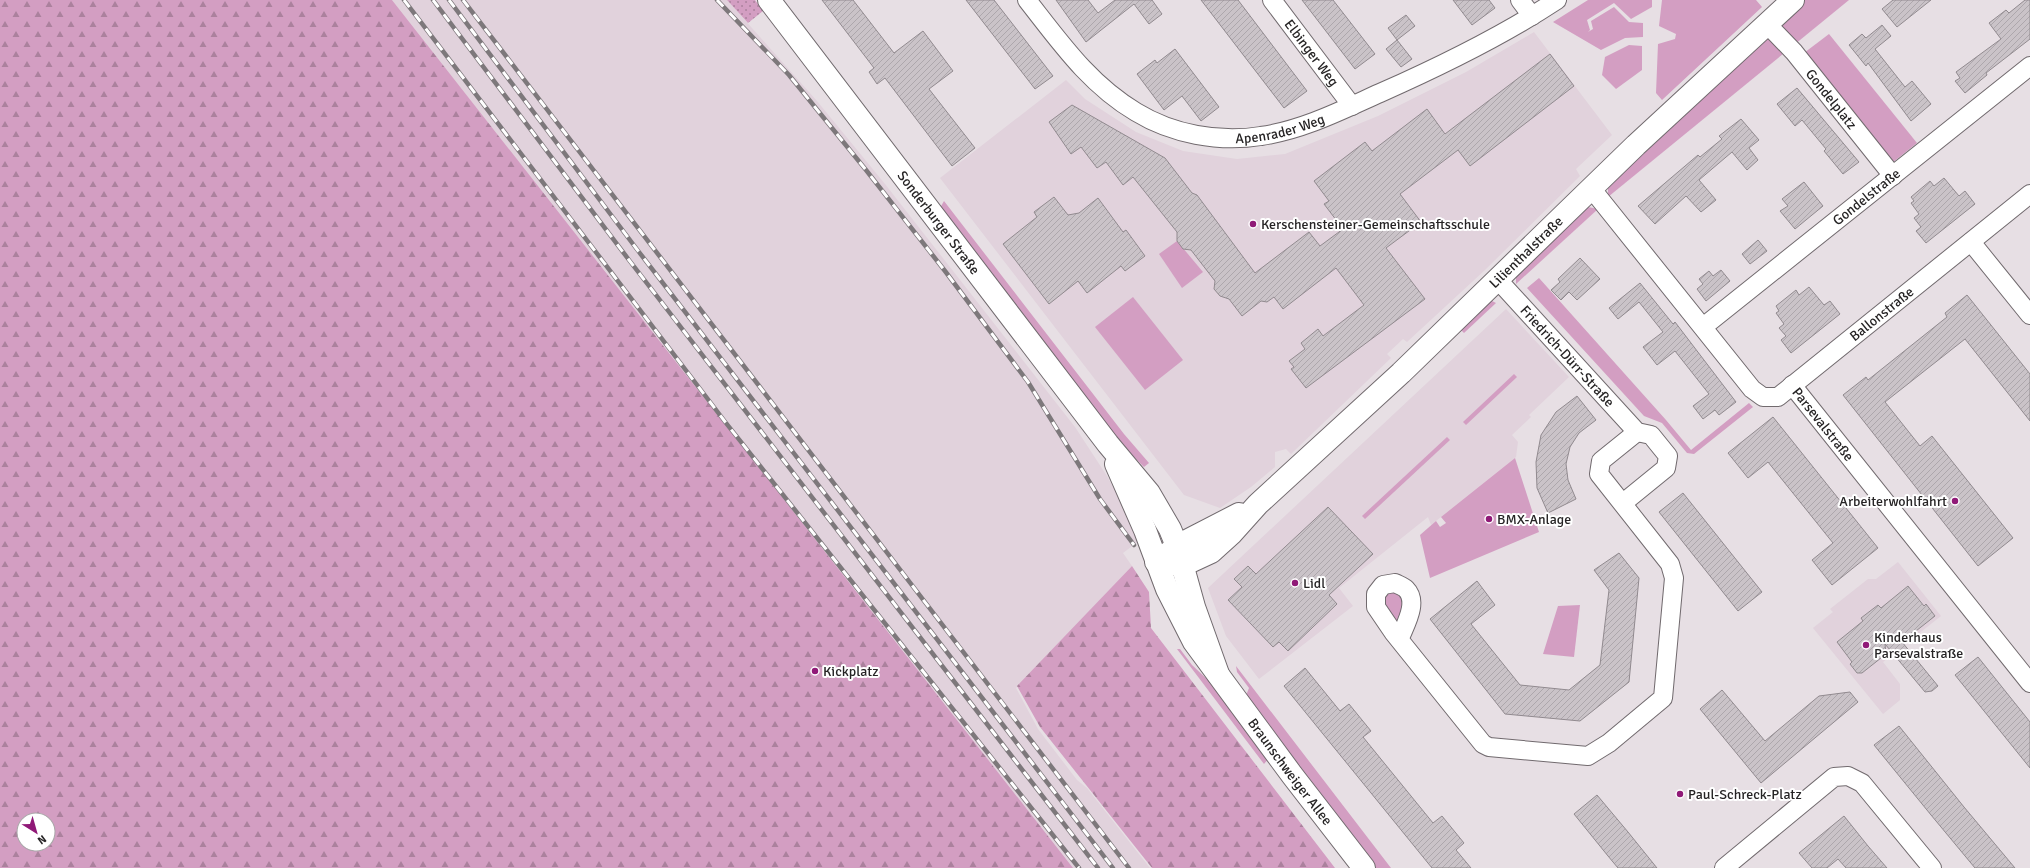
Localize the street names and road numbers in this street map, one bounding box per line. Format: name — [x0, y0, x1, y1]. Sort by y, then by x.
street label: Elbinger Weg — [1281, 16, 1342, 90]
street label: Gondelplatz — [1802, 66, 1860, 133]
street label: Apenrader Weg — [1235, 110, 1327, 147]
street label: Gondelstraße — [1830, 165, 1904, 229]
street label: Sonderburger Straße — [894, 168, 983, 278]
street label: Lilienthalstraße — [1486, 213, 1566, 292]
street label: Ballonstraße — [1846, 283, 1917, 345]
street label: Friedrich-Dürr-Straße — [1516, 302, 1618, 411]
street label: Parsevalstraße — [1788, 384, 1857, 465]
street label: Braunschweiger Allee — [1244, 715, 1336, 829]

